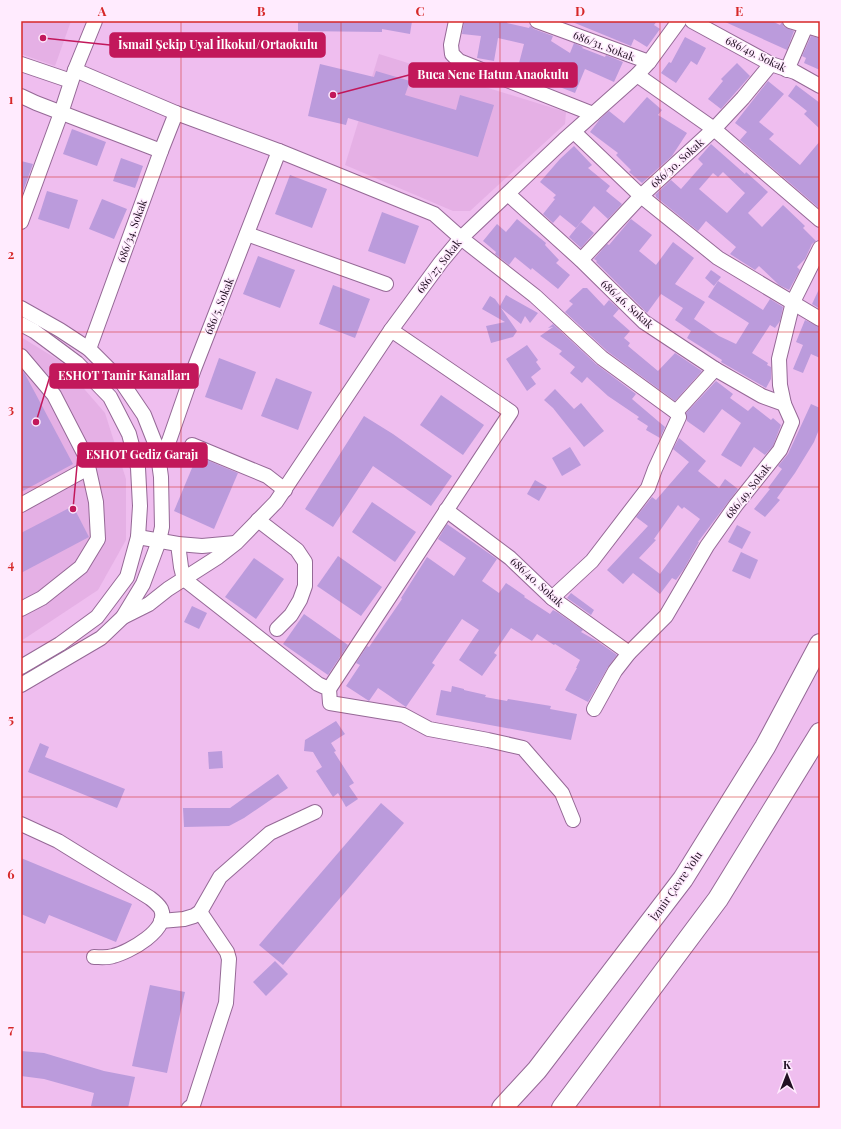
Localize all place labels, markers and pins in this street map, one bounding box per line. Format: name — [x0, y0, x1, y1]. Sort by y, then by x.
callout: İsmail Şekip Uyal İlkokul/Ortaokulu — [110, 33, 325, 57]
callout: Buca Nene Hatun Anaokulu — [409, 63, 577, 87]
callout: ESHOT Tamir Kanalları — [50, 364, 198, 388]
callout: ESHOT Gediz Garajı — [78, 443, 207, 467]

